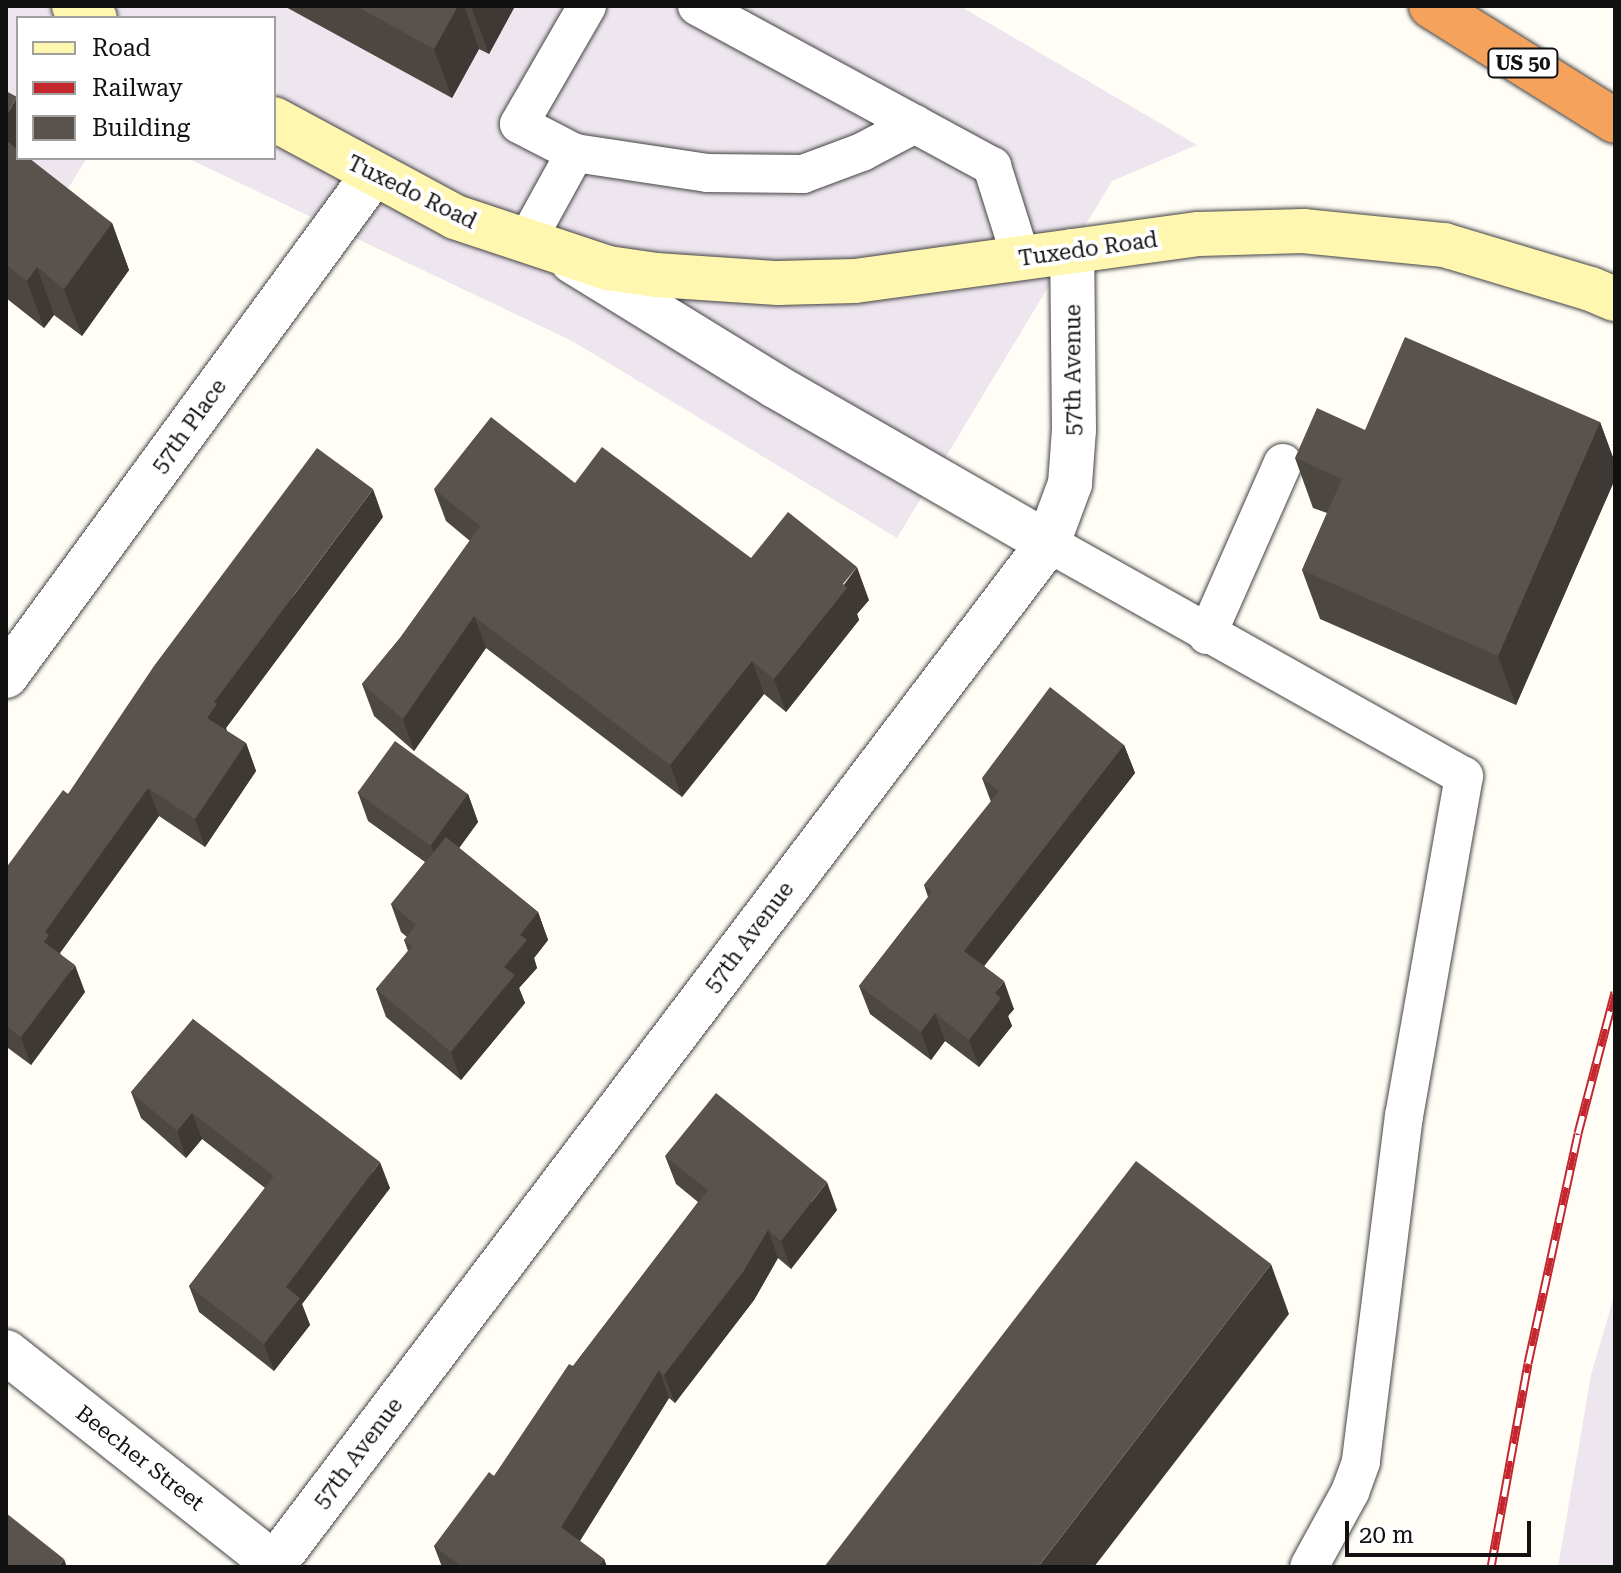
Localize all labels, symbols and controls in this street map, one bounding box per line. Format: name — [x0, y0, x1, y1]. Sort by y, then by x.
legend — [16, 16, 276, 160]
text: Road — [92, 34, 151, 62]
road number: US 50 — [1487, 47, 1559, 79]
text: Railway — [92, 74, 183, 102]
text: Building — [92, 114, 190, 142]
street label: Tuxedo Road — [343, 149, 481, 235]
street label: Tuxedo Road — [1017, 226, 1159, 272]
street label: 57th Avenue — [1060, 304, 1086, 436]
street label: 57th Place — [146, 374, 232, 478]
street label: 57th Avenue — [699, 877, 799, 997]
street label: 57th Avenue — [308, 1393, 408, 1513]
street label: Beecher Street — [71, 1400, 209, 1516]
scale bar — [1349, 1505, 1535, 1555]
text: 20 m — [1359, 1521, 1414, 1549]

